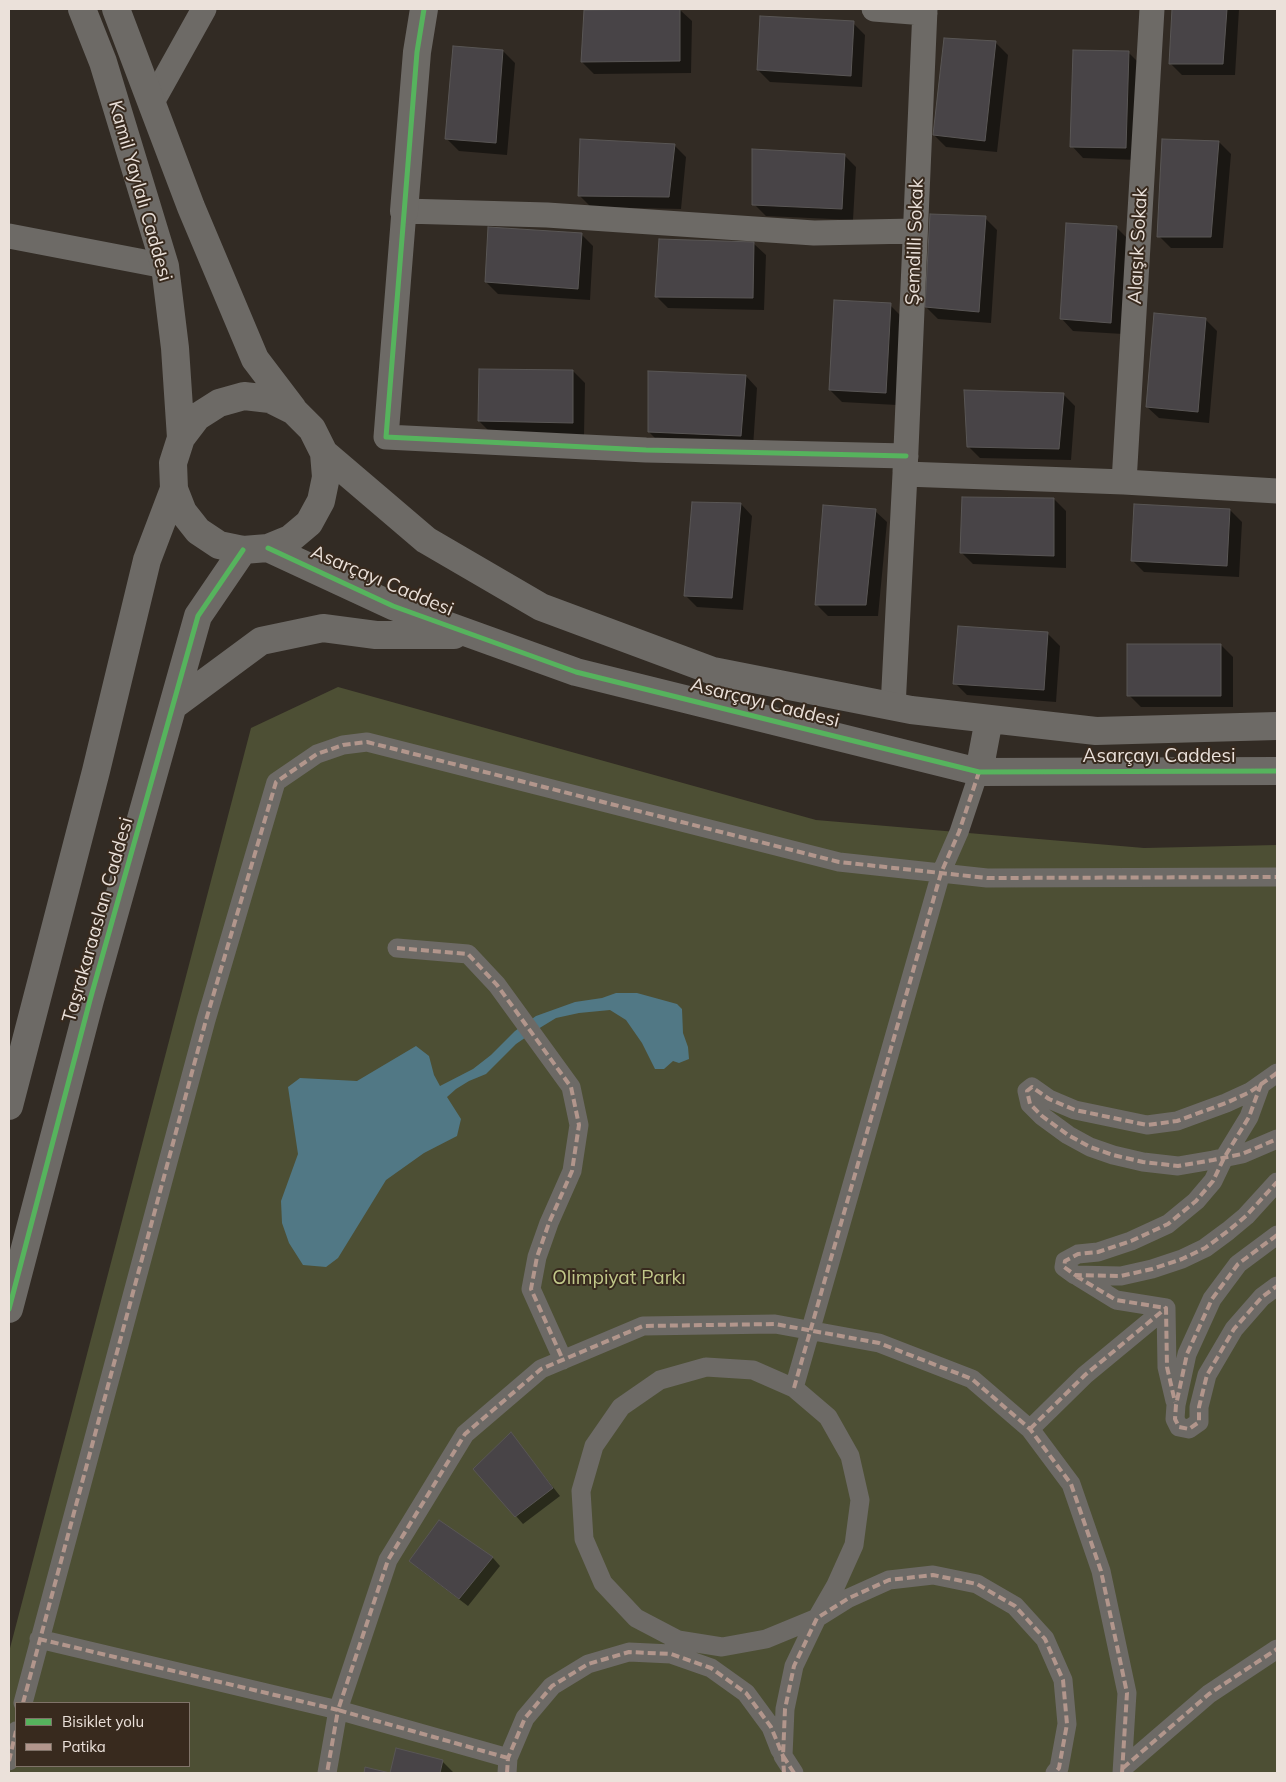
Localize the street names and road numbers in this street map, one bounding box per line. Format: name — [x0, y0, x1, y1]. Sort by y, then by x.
street label: Kamil Yaylalı Caddesi — [103, 98, 177, 284]
street label: Şemdilli Sokak — [901, 178, 929, 306]
street label: Alaışık Sokak — [1124, 187, 1152, 305]
street label: Asarçayı Caddesi — [307, 541, 457, 621]
street label: Asarçayı Caddesi — [688, 673, 842, 733]
street label: Asarçayı Caddesi — [1083, 745, 1235, 767]
street label: Taşrakaraaslan Caddesi — [58, 815, 138, 1025]

